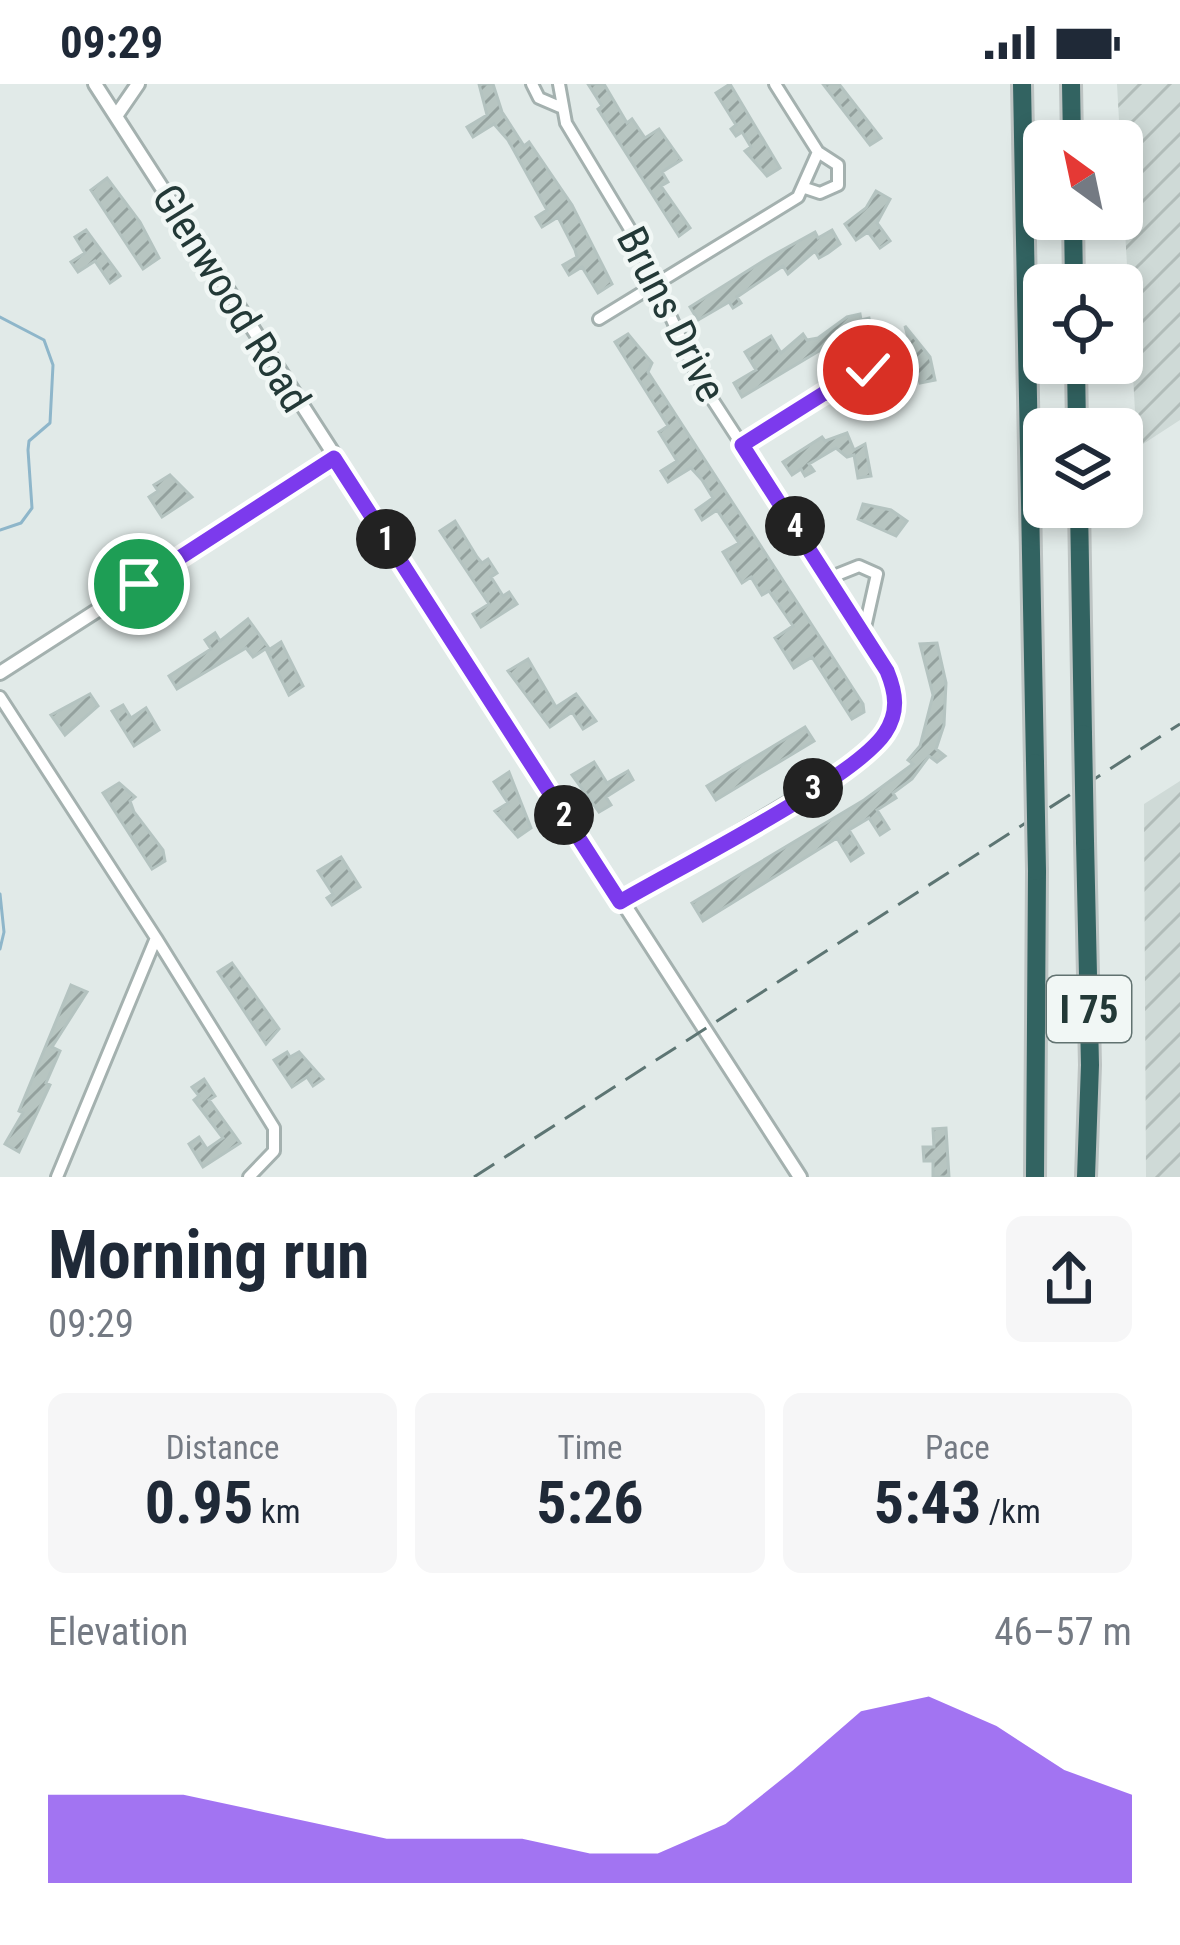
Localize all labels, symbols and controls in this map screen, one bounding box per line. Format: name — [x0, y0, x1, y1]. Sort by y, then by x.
text: 09:29 — [60, 16, 163, 69]
north arrow — [1023, 120, 1143, 240]
map controls — [1023, 120, 1143, 528]
street label: Glenwood Road — [142, 176, 321, 421]
street label: Bruns Drive — [607, 219, 736, 410]
button: locate — [1023, 264, 1143, 384]
pin — [817, 319, 919, 421]
icon: check — [835, 337, 901, 403]
button: layers — [1023, 408, 1143, 528]
pin: 4 — [765, 496, 825, 556]
text: 4 — [787, 506, 803, 545]
pin: 1 — [356, 509, 416, 569]
text: 1 — [378, 519, 394, 558]
pin — [88, 533, 190, 635]
icon: arrive — [106, 551, 172, 617]
pin: 3 — [783, 758, 843, 818]
text: 3 — [805, 768, 821, 807]
pin: 2 — [534, 785, 594, 845]
text: 2 — [556, 795, 572, 834]
road number: I 75 — [1047, 976, 1131, 1042]
button: share — [1006, 1216, 1132, 1342]
text: Morning run — [48, 1217, 370, 1294]
text: 09:29 — [48, 1301, 134, 1347]
text: Distance — [166, 1428, 280, 1467]
text: Time — [557, 1428, 623, 1467]
text: Pace — [925, 1428, 990, 1467]
text: 0.95 — [145, 1467, 253, 1538]
text: 5:26 — [536, 1467, 644, 1538]
text: 5:43 — [874, 1467, 981, 1538]
text: km — [253, 1492, 301, 1531]
text: /km — [981, 1492, 1041, 1531]
text: Elevation — [48, 1609, 188, 1655]
text: 46–57 m — [994, 1609, 1132, 1655]

